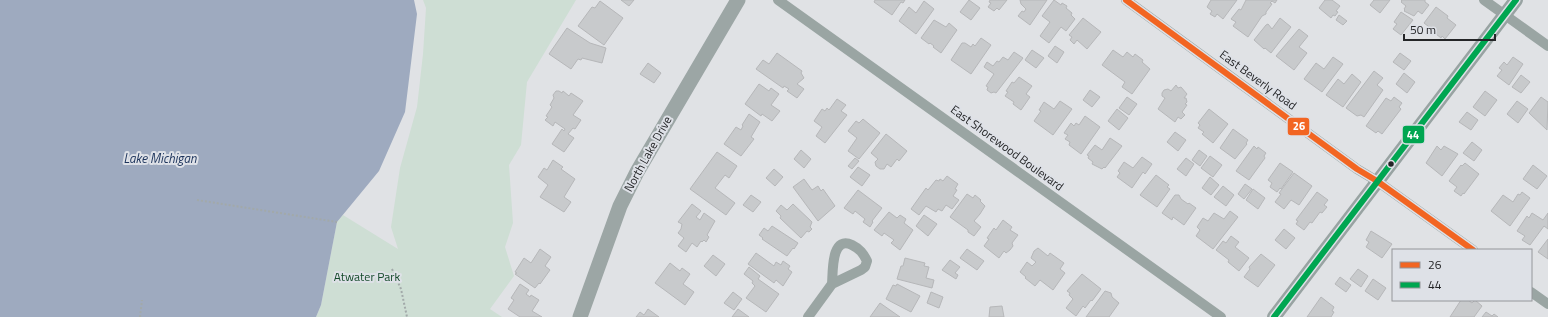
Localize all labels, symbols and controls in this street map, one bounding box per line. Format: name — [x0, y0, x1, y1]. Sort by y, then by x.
scale bar — [1404, 16, 1495, 42]
text: 50 m — [1410, 20, 1436, 39]
street label: East Beverly Road — [1216, 45, 1301, 114]
street label: East Shorewood Boulevard — [947, 100, 1068, 195]
street label: North Lake Drive — [619, 112, 676, 195]
line badge: 26 — [1287, 117, 1310, 136]
text: 26 — [1293, 118, 1305, 134]
line badge: 44 — [1402, 125, 1425, 144]
text: 44 — [1407, 127, 1419, 143]
water label: Lake Michigan — [124, 148, 197, 168]
unlabelled marker — [1386, 159, 1396, 169]
legend — [1392, 249, 1532, 301]
text: 26 — [1428, 255, 1442, 274]
park label: Atwater Park — [334, 267, 400, 286]
text: 44 — [1428, 275, 1442, 294]

